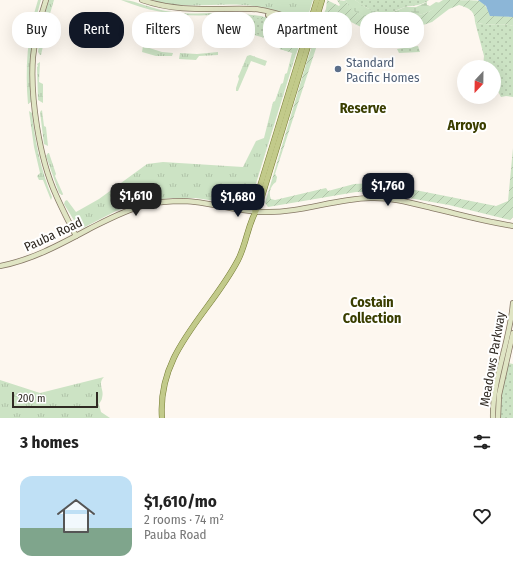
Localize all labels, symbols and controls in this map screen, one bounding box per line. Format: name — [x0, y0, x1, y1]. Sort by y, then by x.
chip: Buy — [12, 12, 61, 48]
chip: Rent — [69, 12, 124, 48]
chip: Filters — [132, 12, 194, 48]
chip: New — [202, 12, 255, 48]
chip: Apartment — [263, 12, 352, 48]
chip: House — [360, 12, 424, 48]
place label: Standard Pacific Homes — [346, 55, 420, 85]
north arrow — [457, 60, 501, 104]
map controls — [457, 60, 501, 104]
marker: Standard Pacific Homes — [333, 64, 343, 74]
district label: Reserve — [340, 100, 386, 117]
district label: Arroyo — [447, 117, 487, 134]
pin: $1,760 — [355, 173, 421, 207]
text: $1,760 — [371, 178, 405, 193]
pin: $1,610 — [103, 183, 169, 217]
pin: $1,680 — [205, 184, 271, 218]
text: $1,610 — [119, 188, 153, 203]
text: $1,680 — [220, 189, 256, 204]
street label: Pauba Road — [22, 214, 85, 254]
district label: Costain Collection — [343, 294, 401, 327]
street label: Meadows Parkway — [477, 310, 508, 408]
scale bar — [12, 390, 98, 409]
text: 200 m — [18, 392, 45, 405]
icon: filters — [471, 431, 493, 453]
text: 3 homes — [20, 432, 79, 453]
text: $1,610/mo — [144, 491, 217, 512]
icon: home — [52, 492, 100, 540]
icon: heart — [471, 505, 493, 527]
text: 2 rooms · 74 m² — [144, 512, 224, 527]
text: Pauba Road — [144, 527, 206, 542]

